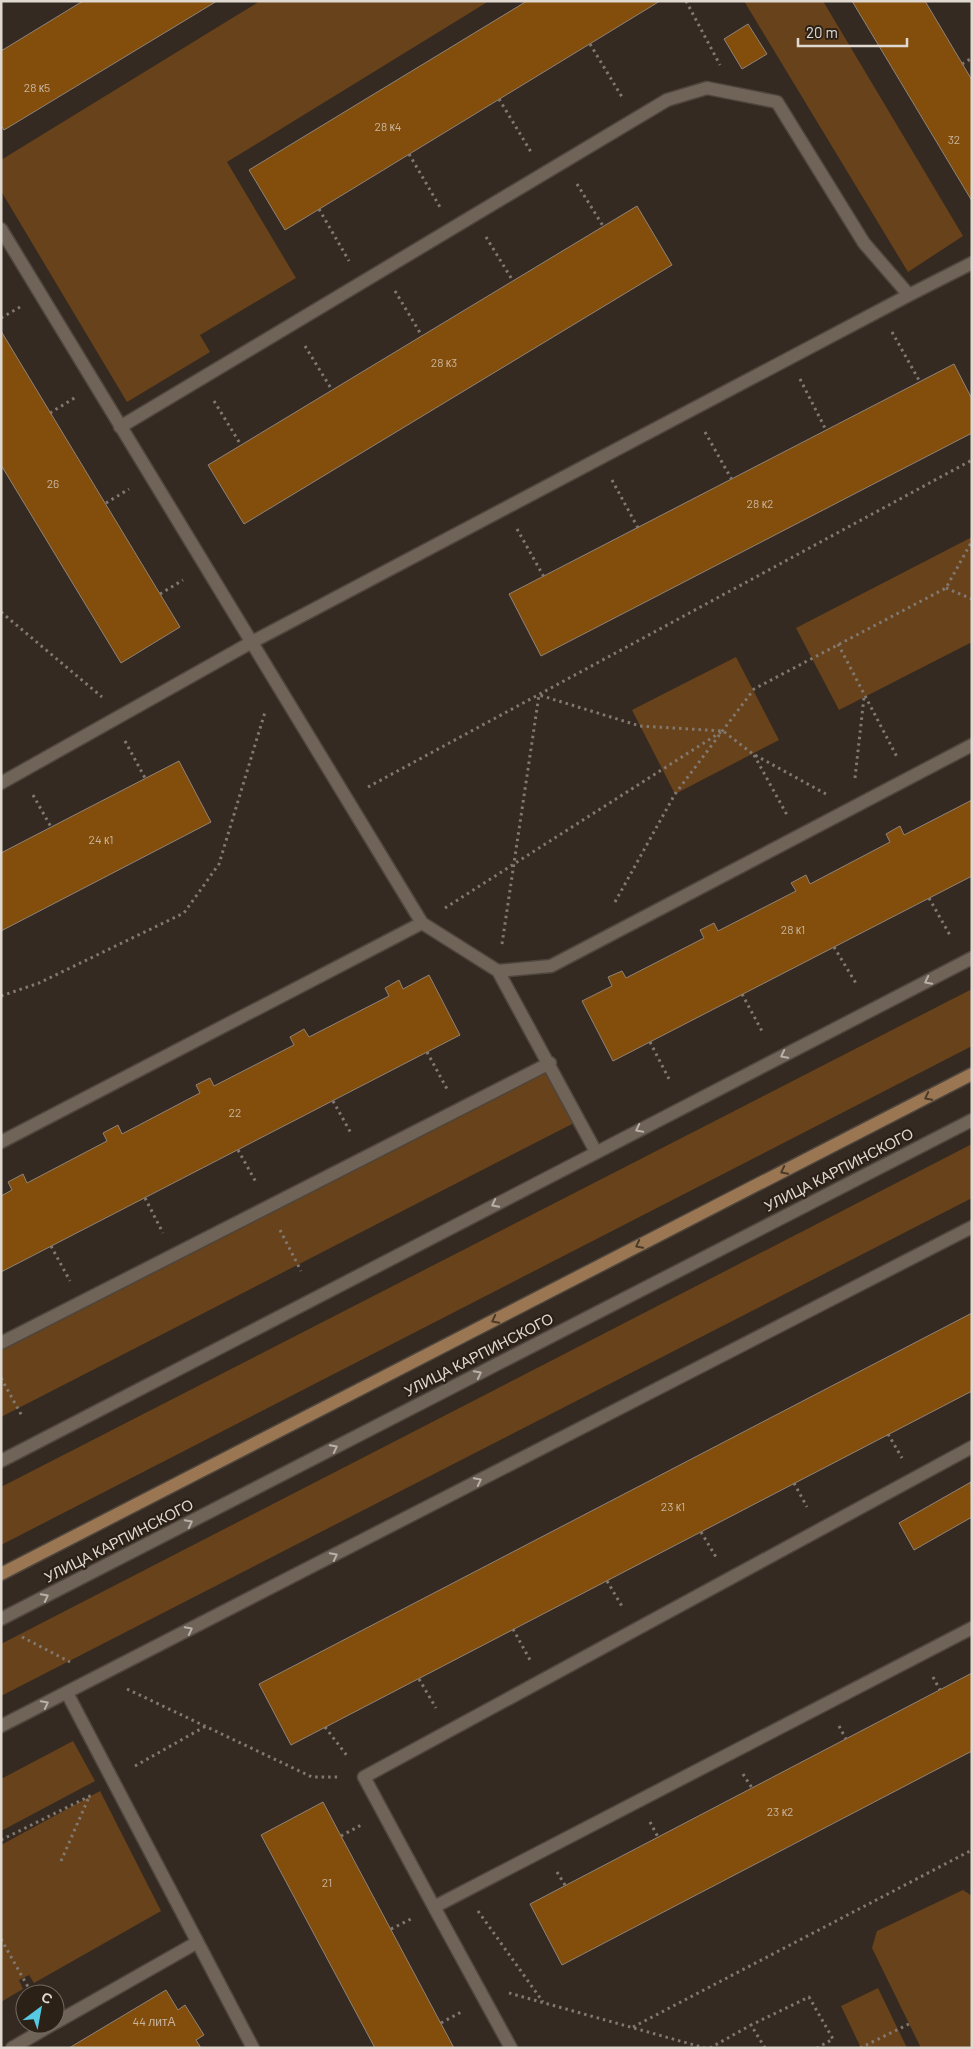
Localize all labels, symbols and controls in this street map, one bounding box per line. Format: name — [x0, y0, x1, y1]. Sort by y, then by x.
scale bar — [798, 15, 907, 47]
text: 20 m — [806, 23, 838, 41]
house number: 28 к5 — [24, 80, 50, 94]
house number: 28 к4 — [375, 119, 401, 133]
house number: 32 — [948, 132, 960, 146]
house number: 28 к3 — [431, 355, 457, 369]
house number: 26 — [47, 476, 59, 490]
house number: 28 к2 — [747, 496, 773, 510]
house number: 24 к1 — [89, 832, 113, 846]
house number: 28 к1 — [781, 922, 805, 936]
one-way arrow — [925, 975, 934, 985]
one-way arrow — [780, 1049, 789, 1059]
one-way arrow — [925, 1091, 934, 1101]
house number: 22 — [229, 1105, 241, 1119]
one-way arrow — [636, 1123, 645, 1133]
street label: УЛИЦА КАРПИНСКОГО — [761, 1124, 916, 1215]
one-way arrow — [780, 1165, 789, 1175]
one-way arrow — [491, 1198, 500, 1208]
one-way arrow — [636, 1239, 645, 1249]
street label: УЛИЦА КАРПИНСКОГО — [401, 1309, 556, 1400]
one-way arrow — [491, 1314, 500, 1324]
one-way arrow — [473, 1370, 482, 1380]
one-way arrow — [328, 1444, 337, 1454]
one-way arrow — [473, 1477, 482, 1487]
street label: УЛИЦА КАРПИНСКОГО — [41, 1495, 196, 1586]
house number: 23 к1 — [661, 1499, 685, 1513]
one-way arrow — [184, 1519, 193, 1529]
one-way arrow — [329, 1552, 338, 1562]
one-way arrow — [39, 1593, 48, 1603]
one-way arrow — [184, 1626, 193, 1636]
one-way arrow — [40, 1700, 49, 1710]
house number: 23 к2 — [767, 1804, 793, 1818]
house number: 21 — [322, 1875, 332, 1889]
north arrow — [15, 1984, 65, 2034]
text: С — [38, 1988, 56, 2007]
house number: 44 литА — [133, 2014, 175, 2028]

